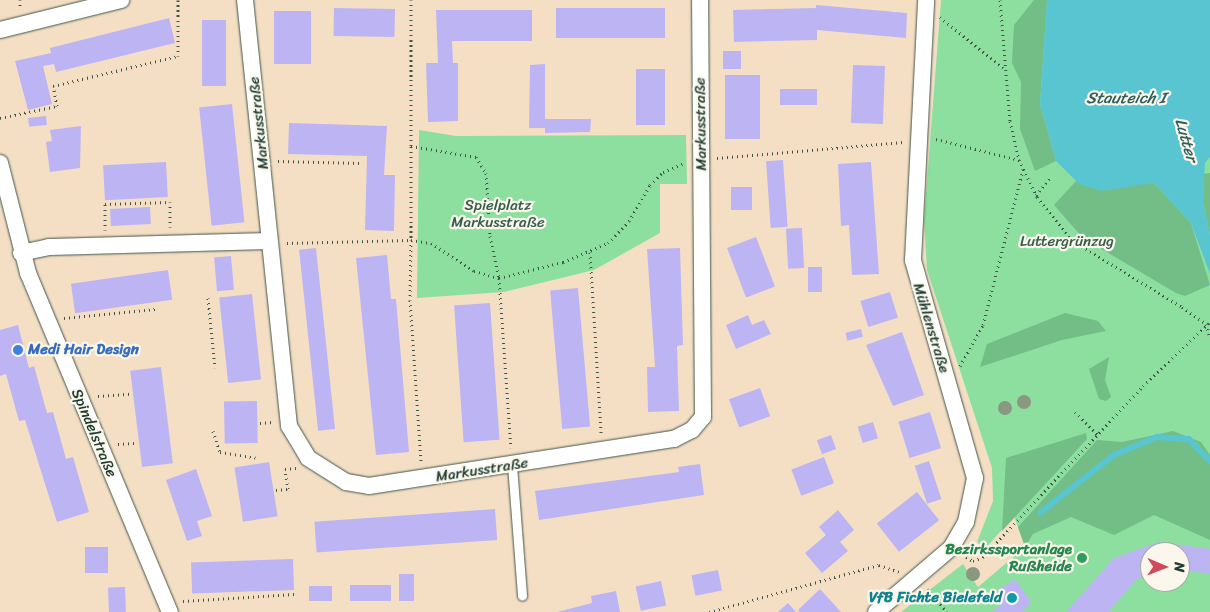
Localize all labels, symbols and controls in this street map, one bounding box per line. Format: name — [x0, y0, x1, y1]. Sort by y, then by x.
street label: Markusstraße — [245, 76, 273, 170]
street label: Markusstraße — [691, 77, 711, 171]
water label: Stauteich I — [1086, 88, 1166, 108]
water label: Lutter — [1171, 116, 1201, 164]
park label: Spielplatz Markusstraße — [451, 196, 545, 231]
park label: Luttergrünzug — [1020, 233, 1114, 251]
street label: Mühlenstraße — [909, 281, 953, 375]
place label: Medi Hair Design — [28, 341, 140, 359]
marker: Medi Hair Design — [12, 344, 24, 356]
street label: Spindelstraße — [67, 386, 121, 480]
street label: Markusstraße — [435, 454, 529, 486]
place label: Bezirkssportanlage Rußheide — [945, 540, 1072, 575]
north arrow — [1140, 542, 1190, 592]
marker: Bezirkssportanlage Rußheide — [1076, 552, 1088, 564]
text: N — [1167, 562, 1192, 572]
place label: VfB Fichte Bielefeld — [870, 589, 1002, 607]
marker: VfB Fichte Bielefeld — [1006, 592, 1018, 604]

